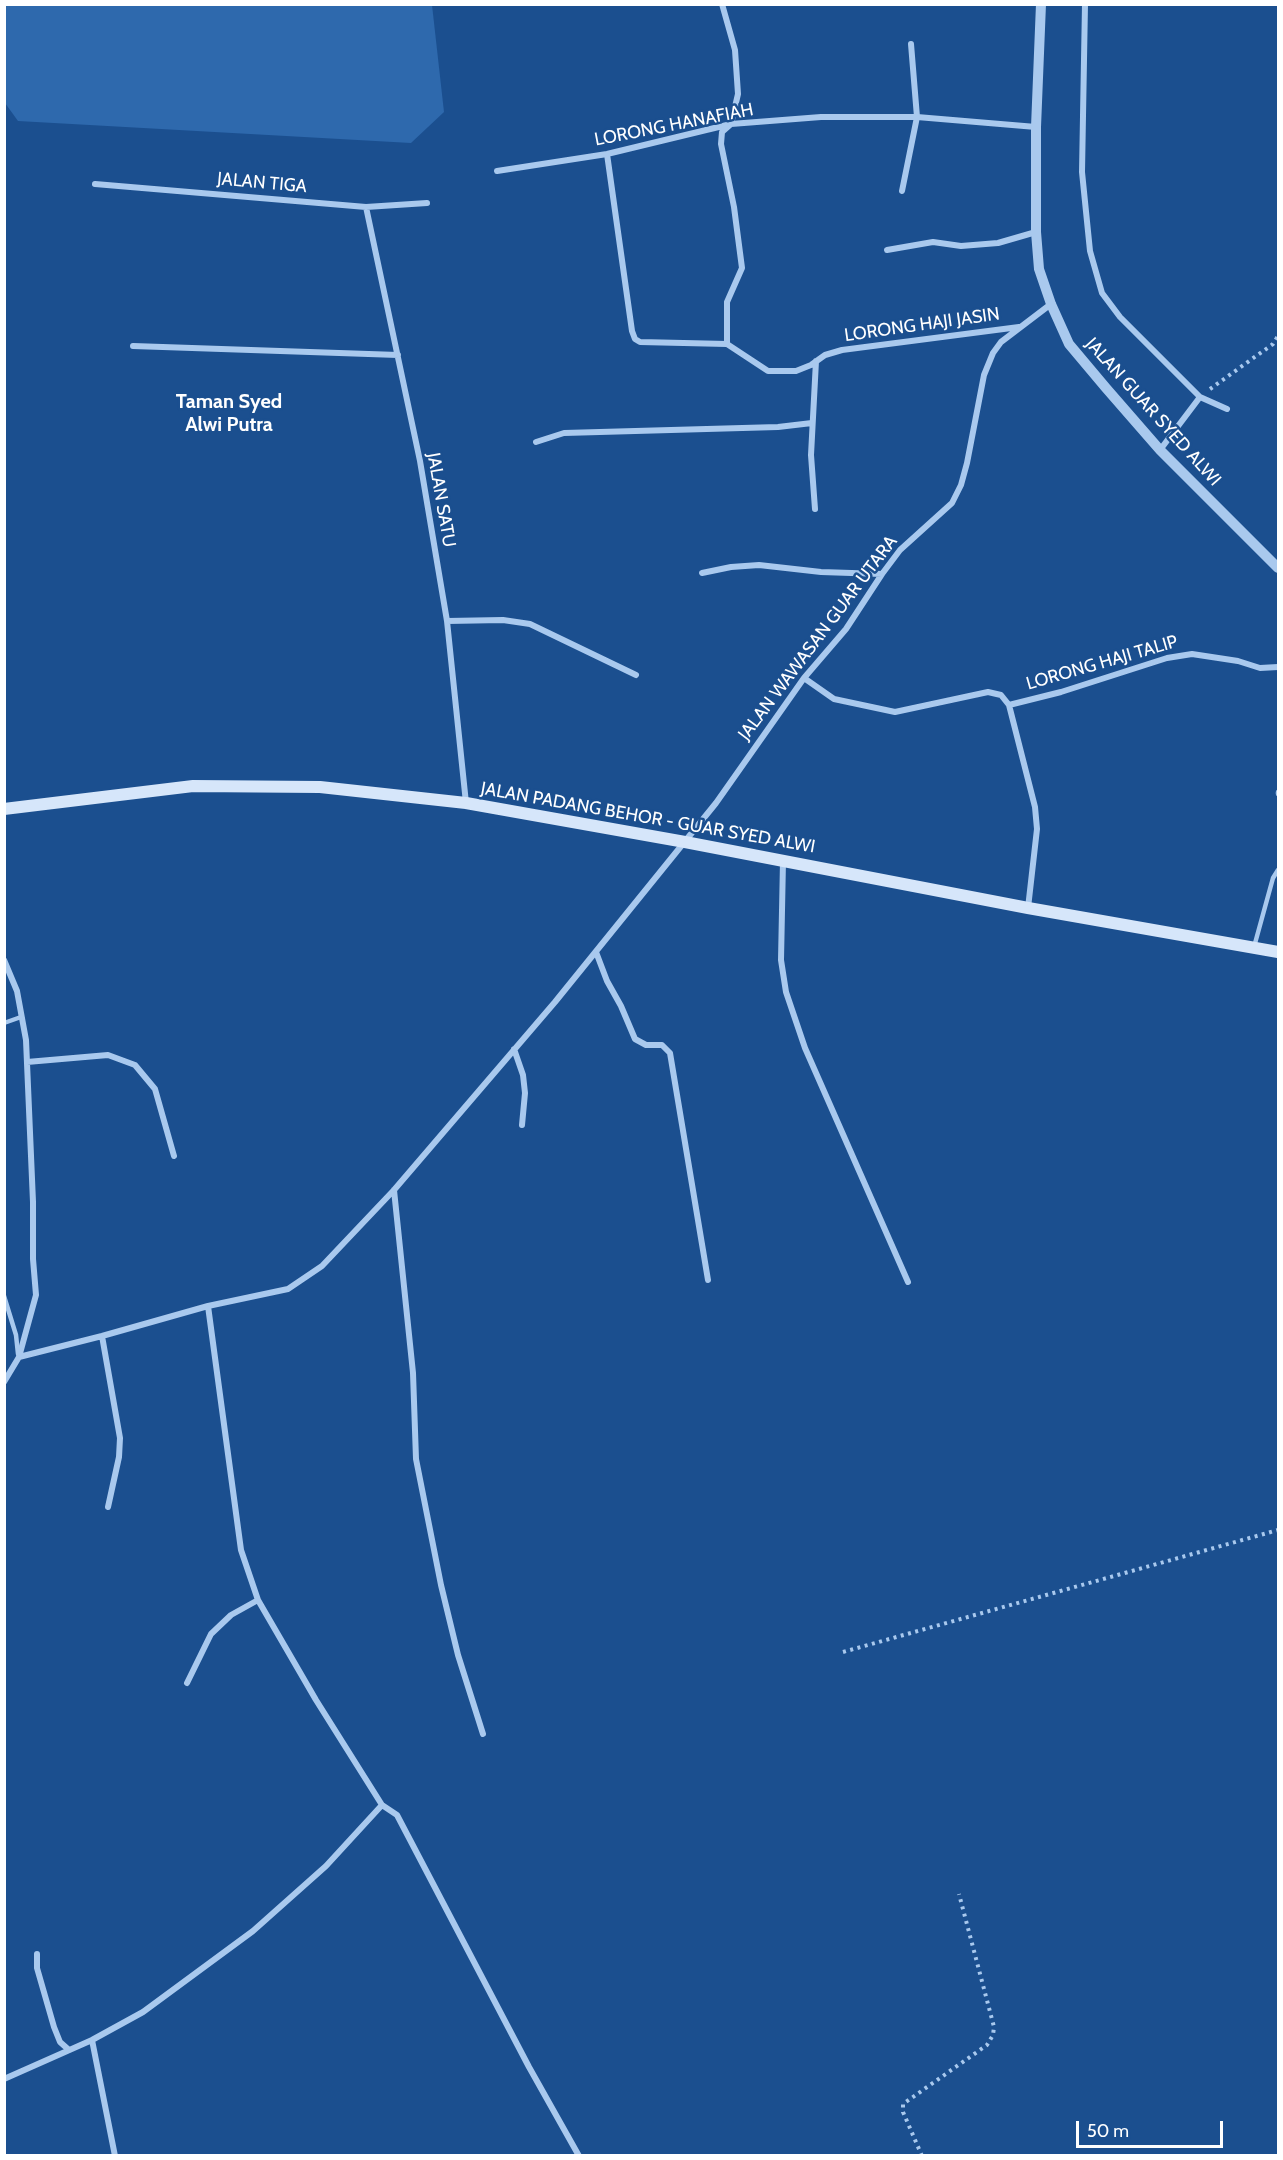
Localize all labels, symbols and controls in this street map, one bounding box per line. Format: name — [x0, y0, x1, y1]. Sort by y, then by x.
street label: LORONG HANAFIAH — [593, 99, 755, 151]
street label: JALAN TIGA — [216, 168, 308, 198]
street label: LORONG HAJI JASIN — [843, 303, 1001, 347]
street label: JALAN GUAR SYED ALWI — [1081, 333, 1225, 491]
district label: Taman Syed Alwi Putra — [176, 390, 282, 437]
street label: JALAN SATU — [422, 451, 460, 549]
street label: JALAN WAWASAN GUAR UTARA — [734, 531, 902, 745]
street label: LORONG HAJI TALIP — [1024, 631, 1180, 695]
street label: JALAN PADANG BEHOR - GUAR SYED ALWI — [479, 778, 817, 858]
scale bar — [1079, 2109, 1226, 2147]
text: 50 m — [1087, 2120, 1129, 2142]

